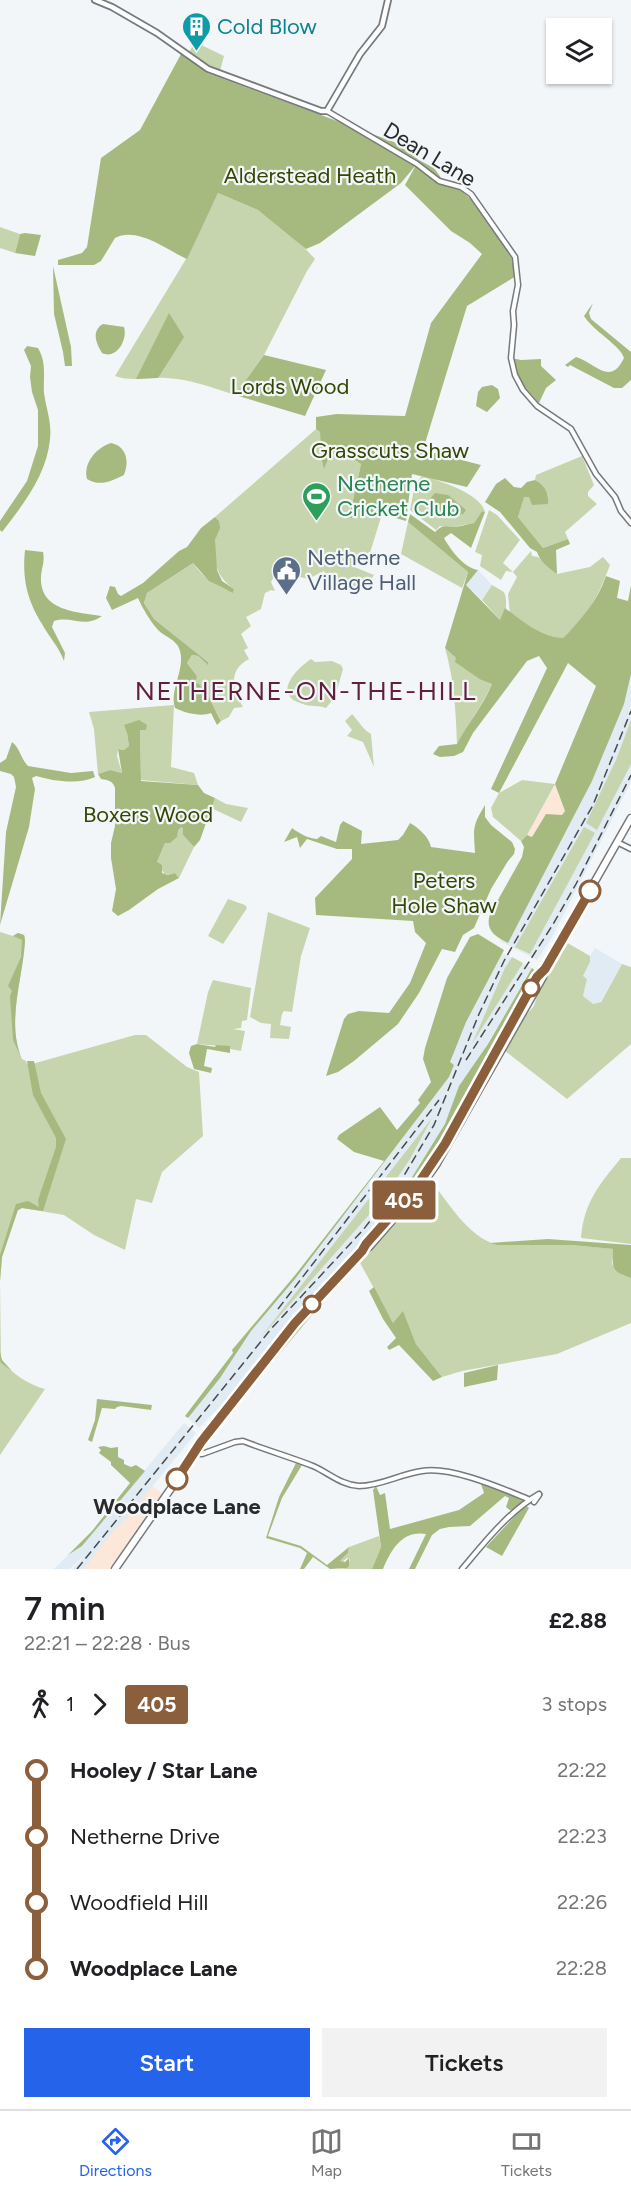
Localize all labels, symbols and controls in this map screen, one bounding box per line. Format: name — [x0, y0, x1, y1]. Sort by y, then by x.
building icon: Cold Blow — [180, 10, 212, 52]
place label: Cold Blow — [217, 13, 318, 40]
map controls — [546, 18, 612, 84]
button: layers — [546, 18, 612, 84]
street label: Dean Lane — [379, 116, 481, 193]
park label: Alderstead Heath — [224, 162, 396, 189]
park label: Lords Wood — [231, 373, 349, 400]
park label: Grasscuts Shaw — [311, 437, 470, 464]
place label: Netherne Cricket Club — [337, 470, 459, 522]
sports icon: Netherne Cricket Club — [300, 480, 332, 522]
place label: Netherne Village Hall — [307, 544, 416, 596]
public building icon: Netherne Village Hall — [270, 554, 302, 596]
district label: NETHERNE-ON-THE-HILL — [135, 675, 477, 707]
park label: Boxers Wood — [83, 801, 213, 828]
park label: Peters Hole Shaw — [391, 867, 498, 919]
unlabelled marker — [579, 880, 601, 902]
unlabelled marker — [522, 979, 540, 997]
line badge: 405 — [370, 1180, 438, 1220]
text: 405 — [384, 1188, 424, 1213]
unlabelled marker — [303, 1295, 321, 1313]
marker: Woodplace Lane — [166, 1468, 188, 1490]
place label: Woodplace Lane — [93, 1493, 261, 1520]
text: 7 min — [24, 1589, 105, 1628]
text: £2.88 — [549, 1607, 607, 1634]
text: 22:21 – 22:28 · Bus — [24, 1631, 190, 1655]
icon: walk — [24, 1688, 57, 1721]
icon: forward — [83, 1688, 116, 1721]
text: 1 — [66, 1692, 74, 1716]
text: 405 — [137, 1692, 176, 1717]
text: 3 stops — [542, 1692, 607, 1716]
text: Hooley / Star Lane — [70, 1757, 257, 1784]
text: 22:22 — [557, 1758, 607, 1782]
text: Netherne Drive — [70, 1823, 220, 1850]
text: 22:23 — [558, 1824, 607, 1848]
text: Woodfield Hill — [70, 1889, 208, 1916]
text: 22:26 — [557, 1890, 607, 1914]
text: Woodplace Lane — [70, 1955, 237, 1982]
text: 22:28 — [556, 1956, 607, 1980]
button: Start — [24, 2028, 310, 2097]
button: Tickets — [322, 2028, 607, 2097]
tab: Directions — [79, 2125, 152, 2180]
tab: Map — [310, 2125, 343, 2180]
tab: Tickets — [501, 2125, 552, 2180]

